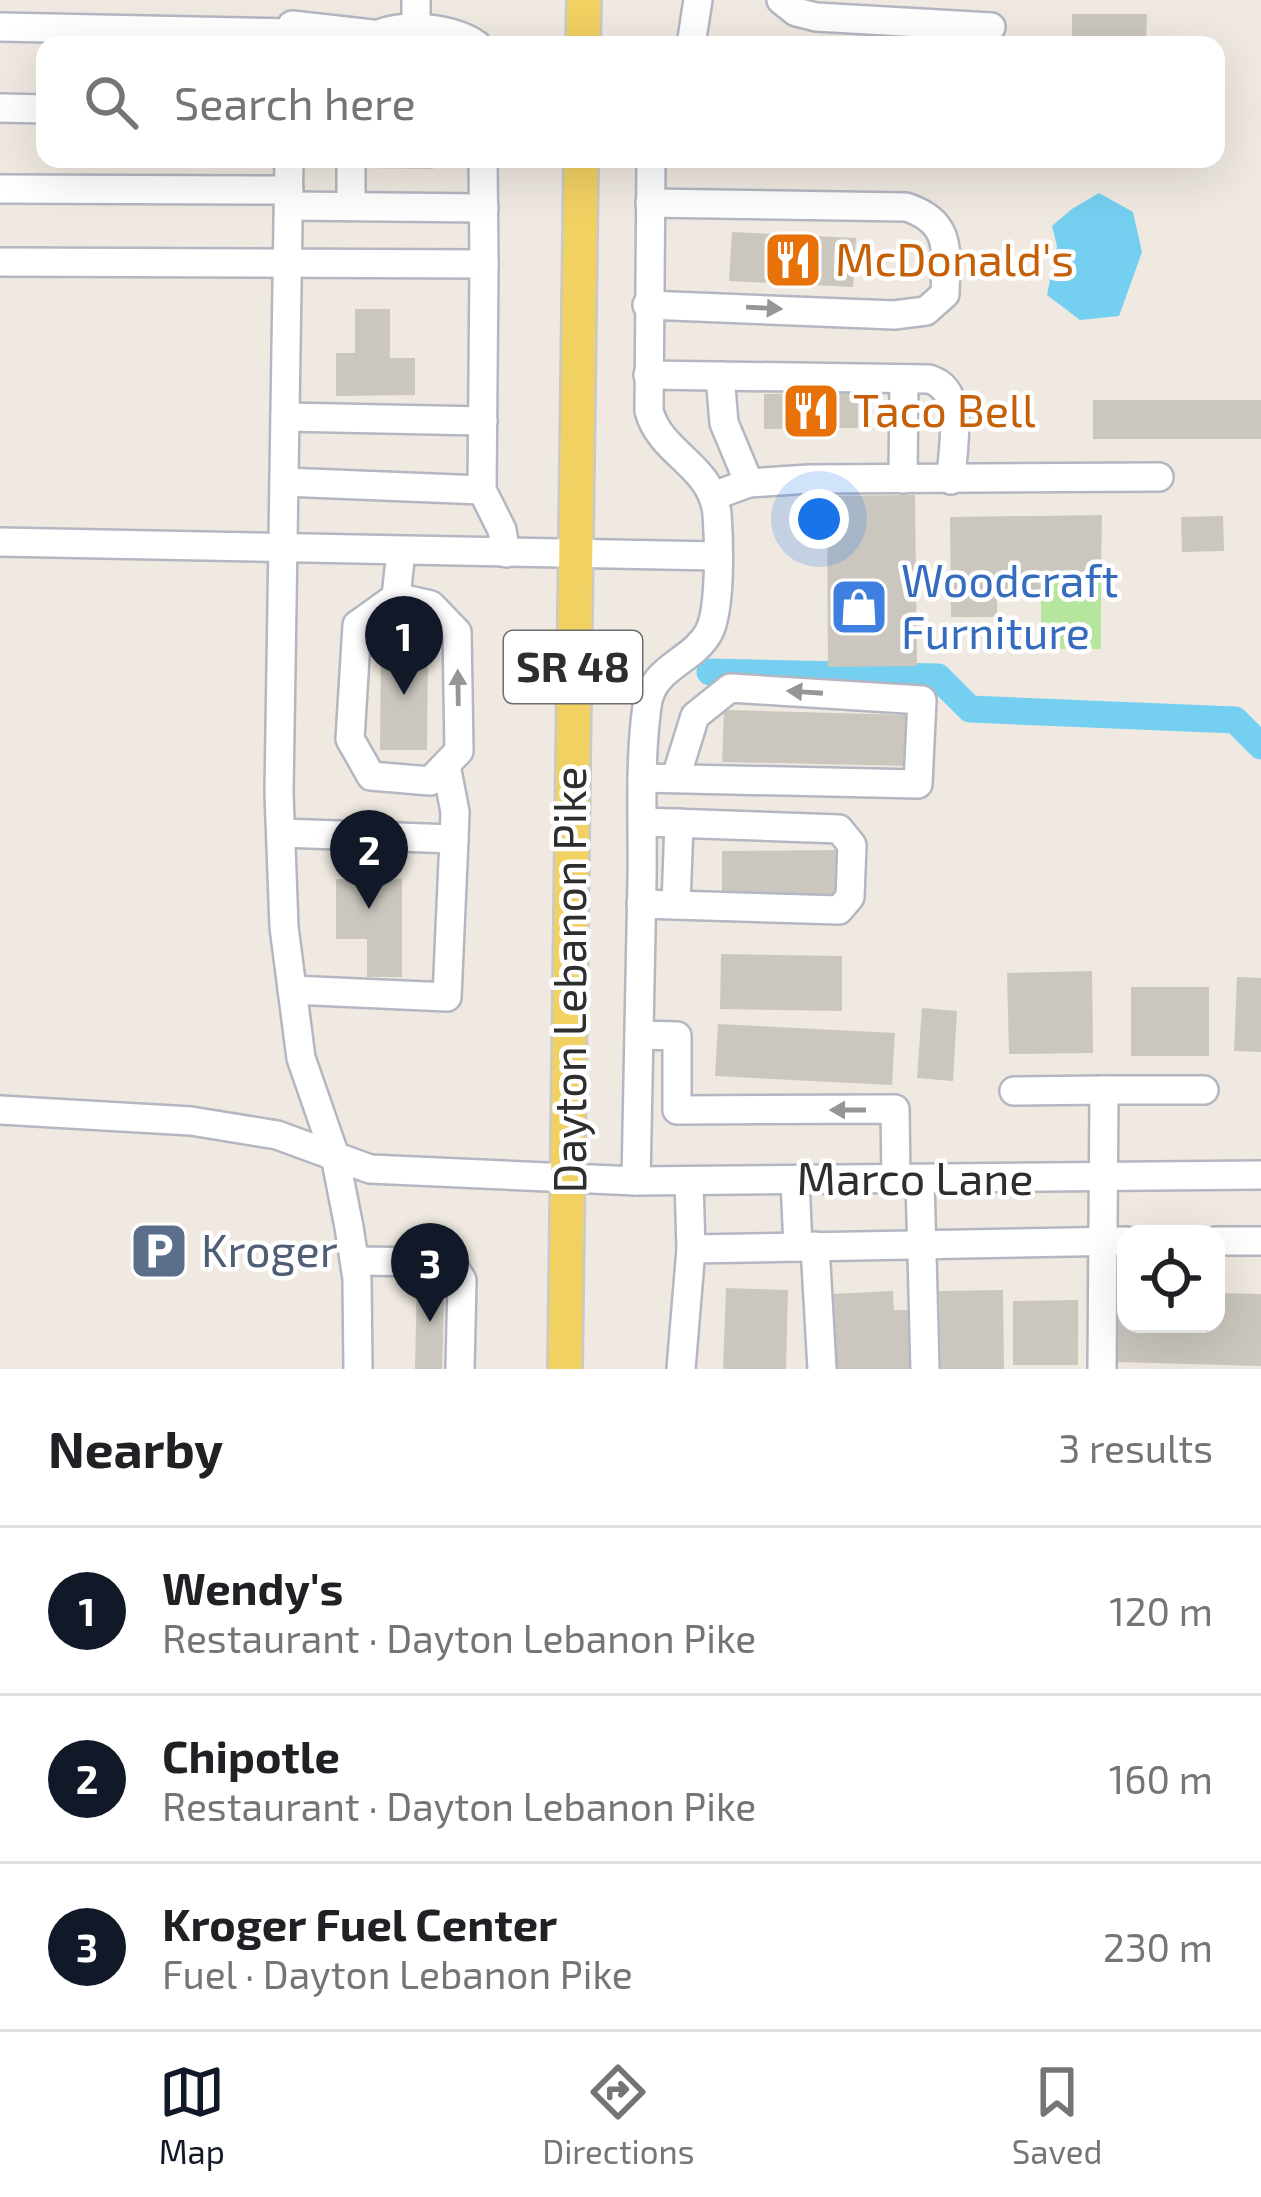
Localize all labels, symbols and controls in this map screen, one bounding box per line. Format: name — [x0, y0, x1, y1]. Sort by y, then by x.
search box — [36, 36, 1225, 168]
icon: search — [78, 69, 144, 135]
text: Search here — [174, 75, 416, 129]
restaurant icon: McDonald's — [762, 229, 824, 291]
place label: McDonald's — [835, 231, 1074, 285]
one-way arrow — [746, 299, 784, 318]
restaurant icon: Taco Bell — [780, 380, 842, 442]
place label: Taco Bell — [853, 382, 1036, 436]
your location — [789, 489, 849, 549]
place label: Woodcraft Furniture — [901, 552, 1119, 658]
shop icon: Woodcraft Furniture — [828, 576, 890, 638]
pin: 1 — [365, 596, 443, 695]
road number: SR 48 — [504, 631, 642, 703]
one-way arrow — [449, 668, 468, 706]
one-way arrow — [786, 683, 823, 702]
street label: Dayton Lebanon Pike — [541, 767, 595, 1193]
pin: 2 — [330, 810, 408, 909]
one-way arrow — [828, 1100, 866, 1120]
street label: Marco Lane — [796, 1150, 1034, 1204]
parking icon: Kroger — [128, 1220, 190, 1282]
place label: Kroger — [201, 1222, 338, 1276]
pin: 3 — [391, 1223, 469, 1322]
map controls — [1117, 1225, 1225, 1333]
button: locate — [1117, 1225, 1225, 1333]
text: Nearby — [48, 1417, 223, 1478]
text: 3 results — [1059, 1424, 1213, 1471]
text: Wendy's — [162, 1560, 343, 1614]
text: 1 — [79, 1587, 95, 1634]
text: 120 m — [1109, 1587, 1213, 1634]
text: Restaurant · Dayton Lebanon Pike — [162, 1614, 756, 1661]
text: Chipotle — [162, 1728, 340, 1782]
text: 2 — [76, 1755, 98, 1802]
text: 160 m — [1109, 1755, 1213, 1802]
text: Restaurant · Dayton Lebanon Pike — [162, 1782, 756, 1829]
text: Kroger Fuel Center — [162, 1896, 557, 1950]
text: 3 — [76, 1923, 98, 1970]
text: 230 m — [1103, 1923, 1213, 1970]
text: Fuel · Dayton Lebanon Pike — [162, 1950, 633, 1997]
tab: Map — [159, 2059, 225, 2171]
tab: Directions — [542, 2059, 694, 2171]
tab: Saved — [1012, 2059, 1102, 2171]

